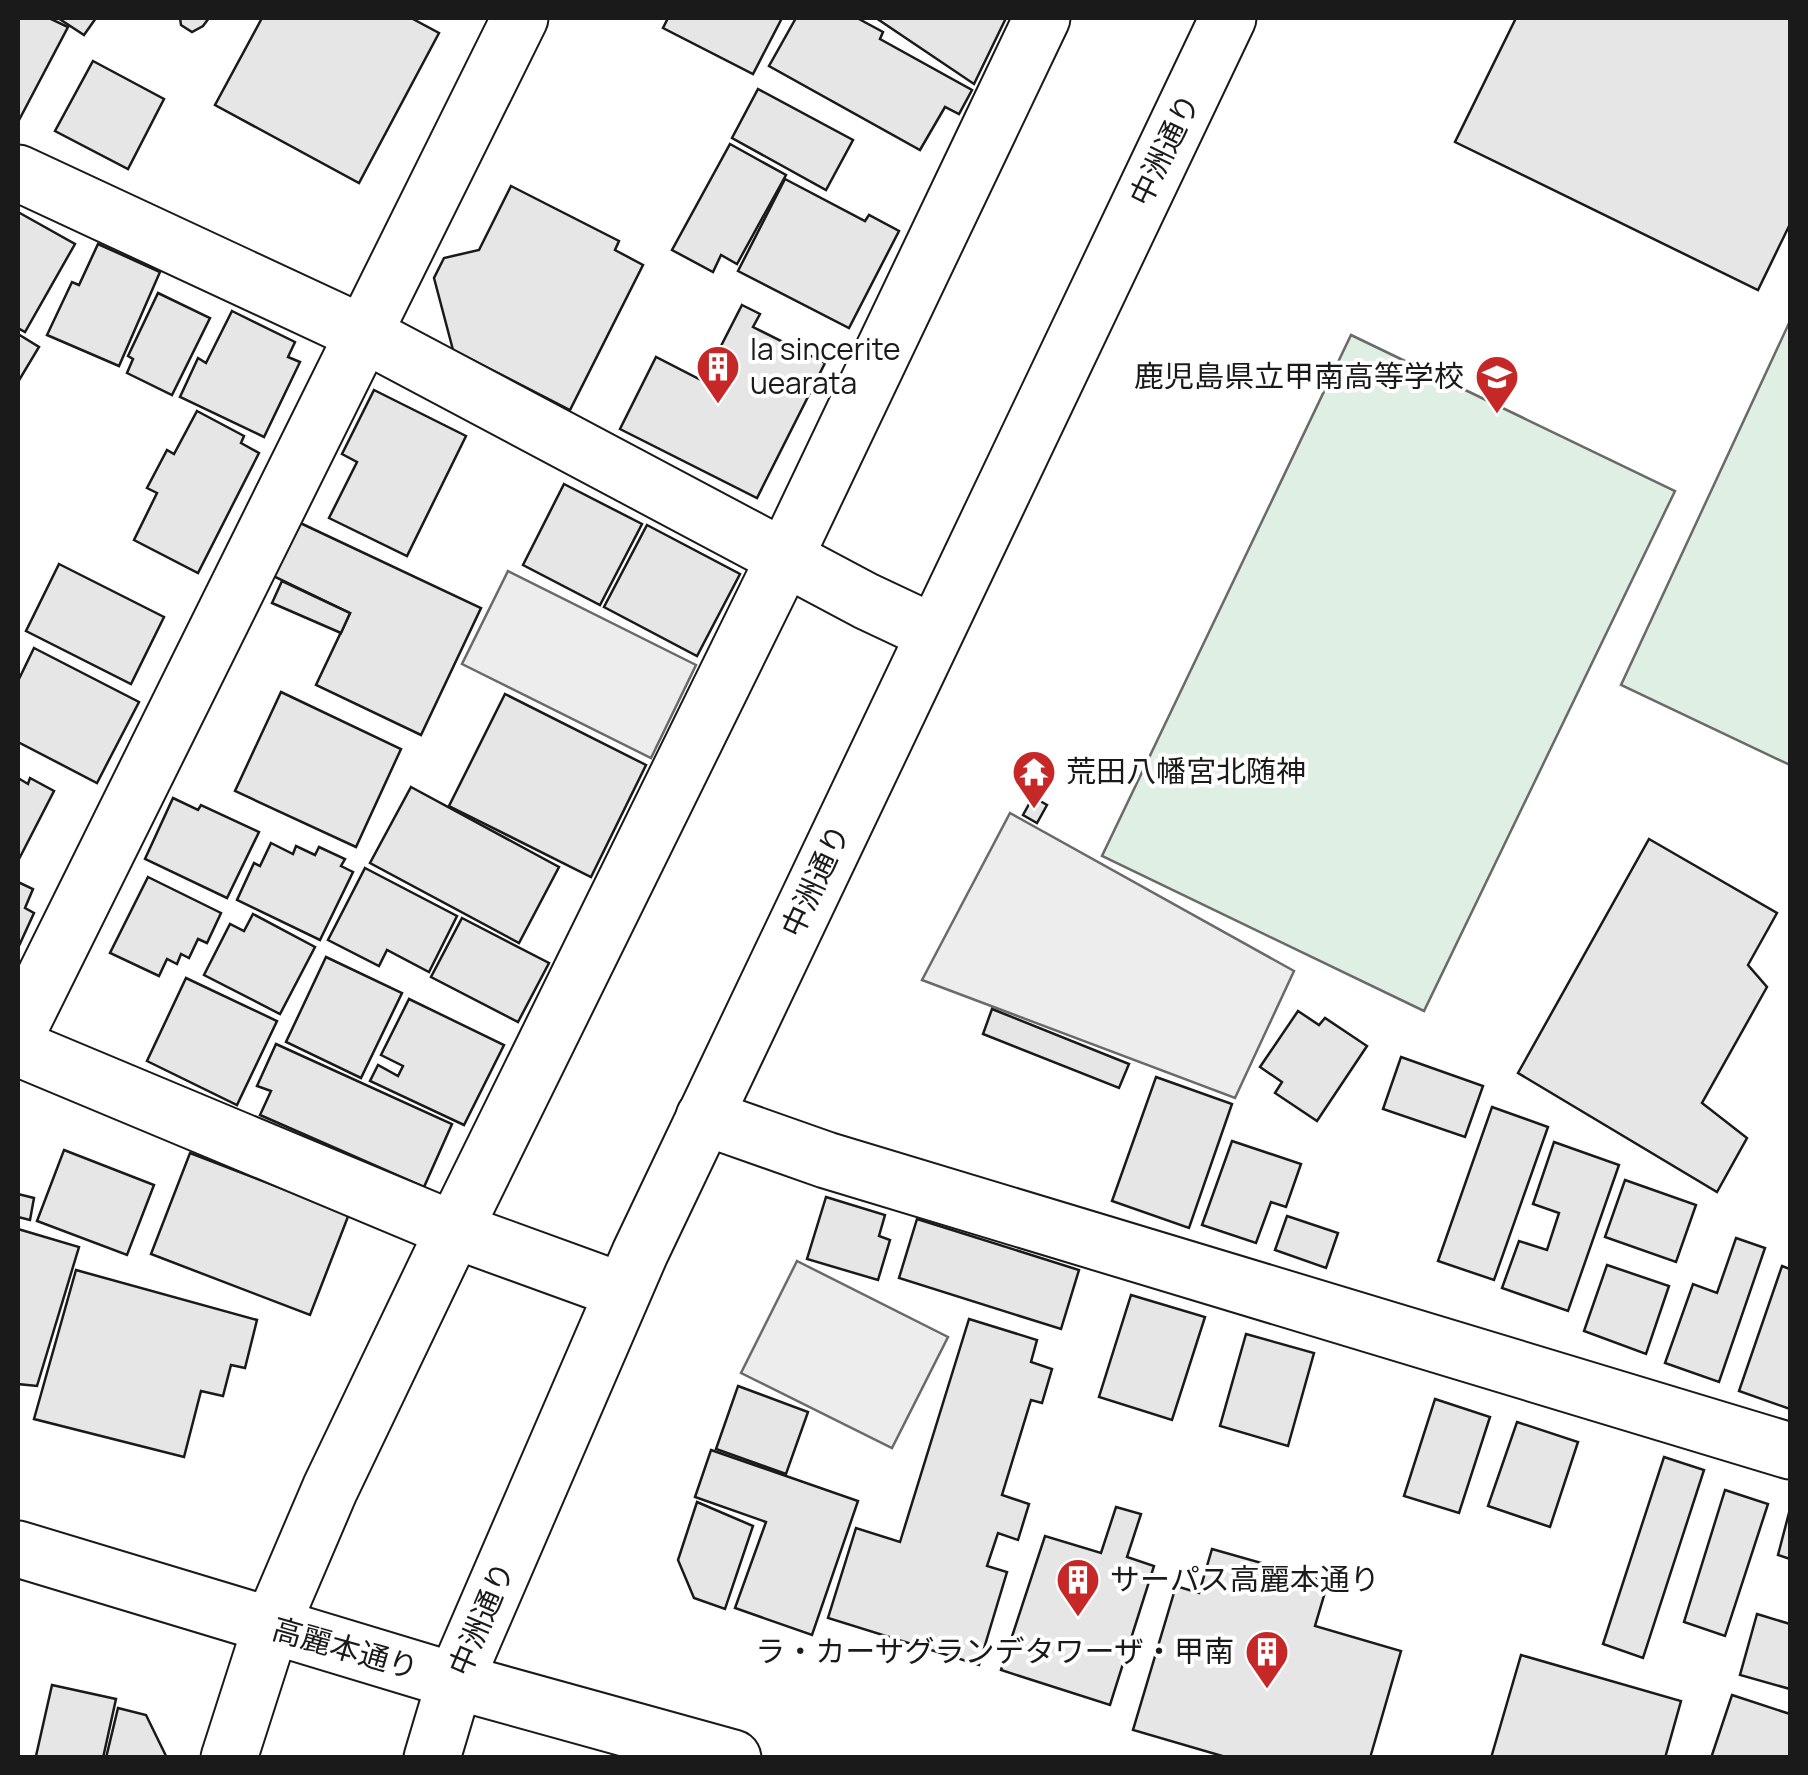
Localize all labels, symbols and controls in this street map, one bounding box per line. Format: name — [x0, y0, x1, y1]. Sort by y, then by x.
street label: 中洲通り — [1119, 86, 1208, 212]
place label: la sincerite uearata — [750, 328, 901, 403]
building icon: la sincerite uearata — [695, 344, 741, 405]
school or university icon: 鹿児島県立甲南高等学校 — [1474, 354, 1520, 415]
place label: 鹿児島県立甲南高等学校 — [1134, 355, 1464, 396]
temple icon: 荒田八幡宮北随神 — [1011, 749, 1057, 810]
place label: 荒田八幡宮北随神 — [1066, 750, 1306, 791]
street label: 中洲通り — [771, 817, 859, 943]
street label: 中洲通り — [438, 1555, 523, 1682]
building icon: サーパス高麗本通り — [1055, 1557, 1101, 1618]
place label: サーパス高麗本通り — [1110, 1558, 1380, 1599]
street label: 高麗本通り — [268, 1607, 423, 1688]
building icon: ラ・カーサグランデタワーザ・甲南 — [1244, 1629, 1290, 1690]
place label: ラ・カーサグランデタワーザ・甲南 — [755, 1630, 1234, 1671]

